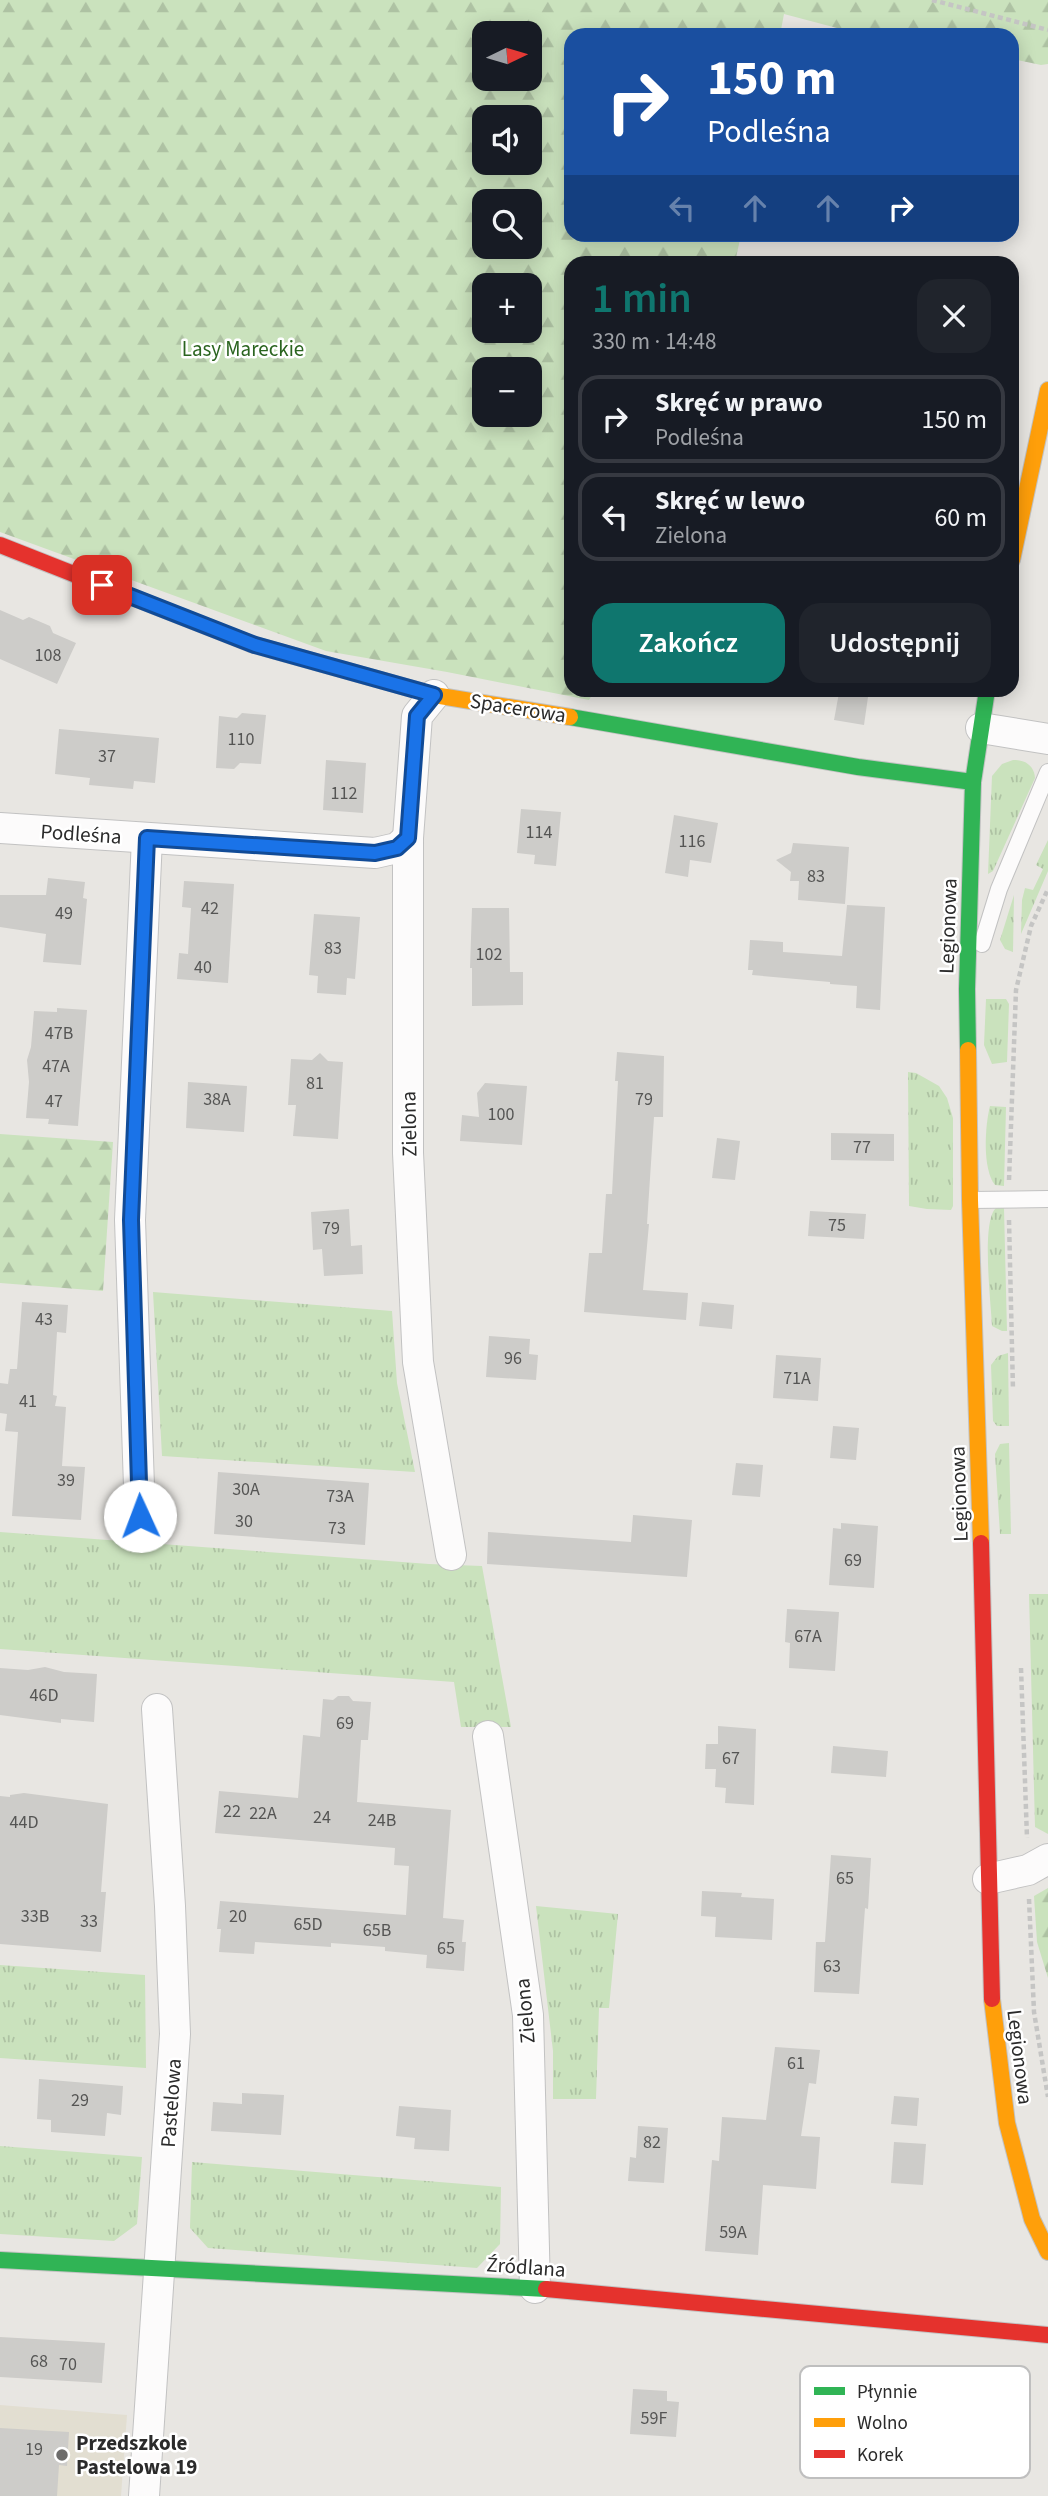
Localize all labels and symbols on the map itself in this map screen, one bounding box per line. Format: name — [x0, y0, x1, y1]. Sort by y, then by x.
north arrow — [472, 21, 542, 91]
park label: Lasy Mareckie — [182, 334, 304, 364]
pin — [72, 555, 132, 615]
house number: 108 — [35, 643, 61, 668]
street label: Spacerowa — [468, 686, 568, 730]
house number: 110 — [228, 727, 254, 752]
house number: 37 — [98, 744, 116, 769]
house number: 112 — [331, 781, 357, 806]
street label: Podleśna — [40, 816, 122, 852]
house number: 114 — [526, 820, 552, 845]
house number: 116 — [679, 829, 705, 854]
house number: 83 — [807, 864, 825, 889]
street label: Legionowa — [931, 878, 965, 974]
house number: 42 — [201, 896, 219, 921]
house number: 49 — [55, 901, 73, 926]
house number: 83 — [324, 936, 342, 961]
house number: 102 — [476, 942, 502, 967]
house number: 40 — [194, 955, 212, 980]
house number: 47B — [45, 1021, 73, 1046]
house number: 47A — [42, 1054, 70, 1079]
house number: 81 — [306, 1071, 324, 1096]
house number: 38A — [203, 1087, 231, 1112]
house number: 79 — [635, 1087, 653, 1112]
house number: 47 — [45, 1089, 63, 1114]
street label: Zielona — [393, 1091, 425, 1157]
house number: 100 — [488, 1102, 514, 1127]
house number: 77 — [853, 1135, 871, 1160]
house number: 75 — [828, 1213, 846, 1238]
house number: 79 — [322, 1216, 340, 1241]
house number: 43 — [35, 1307, 53, 1332]
house number: 96 — [504, 1346, 522, 1371]
house number: 71A — [783, 1366, 811, 1391]
house number: 41 — [19, 1389, 37, 1414]
street label: Legionowa — [942, 1446, 976, 1542]
house number: 39 — [57, 1468, 75, 1493]
house number: 30A — [232, 1477, 260, 1502]
position arrow — [103, 1479, 177, 1553]
house number: 73A — [326, 1484, 354, 1509]
house number: 30 — [235, 1509, 253, 1534]
house number: 73 — [328, 1516, 346, 1541]
house number: 69 — [844, 1548, 862, 1573]
house number: 67A — [794, 1624, 822, 1649]
house number: 46D — [30, 1683, 58, 1708]
house number: 69 — [336, 1711, 354, 1736]
house number: 67 — [722, 1746, 740, 1771]
house number: 22 — [223, 1799, 241, 1824]
house number: 22A — [249, 1801, 277, 1826]
house number: 24 — [313, 1805, 331, 1830]
house number: 24B — [368, 1808, 396, 1833]
house number: 44D — [10, 1810, 38, 1835]
house number: 65 — [836, 1866, 854, 1891]
house number: 33B — [21, 1904, 49, 1929]
house number: 20 — [229, 1904, 247, 1929]
house number: 33 — [80, 1909, 98, 1934]
house number: 65D — [294, 1912, 322, 1937]
house number: 65B — [363, 1918, 391, 1943]
house number: 65 — [437, 1936, 455, 1961]
house number: 63 — [823, 1954, 841, 1979]
street label: Zielona — [507, 1977, 543, 2045]
street label: Legionowa — [999, 2008, 1041, 2106]
house number: 61 — [787, 2051, 805, 2076]
street label: Pastelowa — [153, 2057, 189, 2149]
house number: 29 — [71, 2088, 89, 2113]
house number: 82 — [643, 2130, 661, 2155]
house number: 59A — [719, 2220, 747, 2245]
street label: Źródlana — [485, 2249, 567, 2285]
house number: 68 — [30, 2349, 48, 2374]
house number: 70 — [59, 2352, 77, 2377]
legend — [800, 2366, 1030, 2478]
text: Płynnie — [857, 2379, 917, 2406]
house number: 59F — [641, 2406, 667, 2431]
text: Wolno — [857, 2410, 908, 2437]
place label: Przedszkole Pastelowa 19 — [76, 2428, 197, 2482]
house number: 19 — [25, 2437, 43, 2462]
text: Korek — [857, 2442, 904, 2469]
marker: Przedszkole Pastelowa 19 — [54, 2447, 70, 2463]

